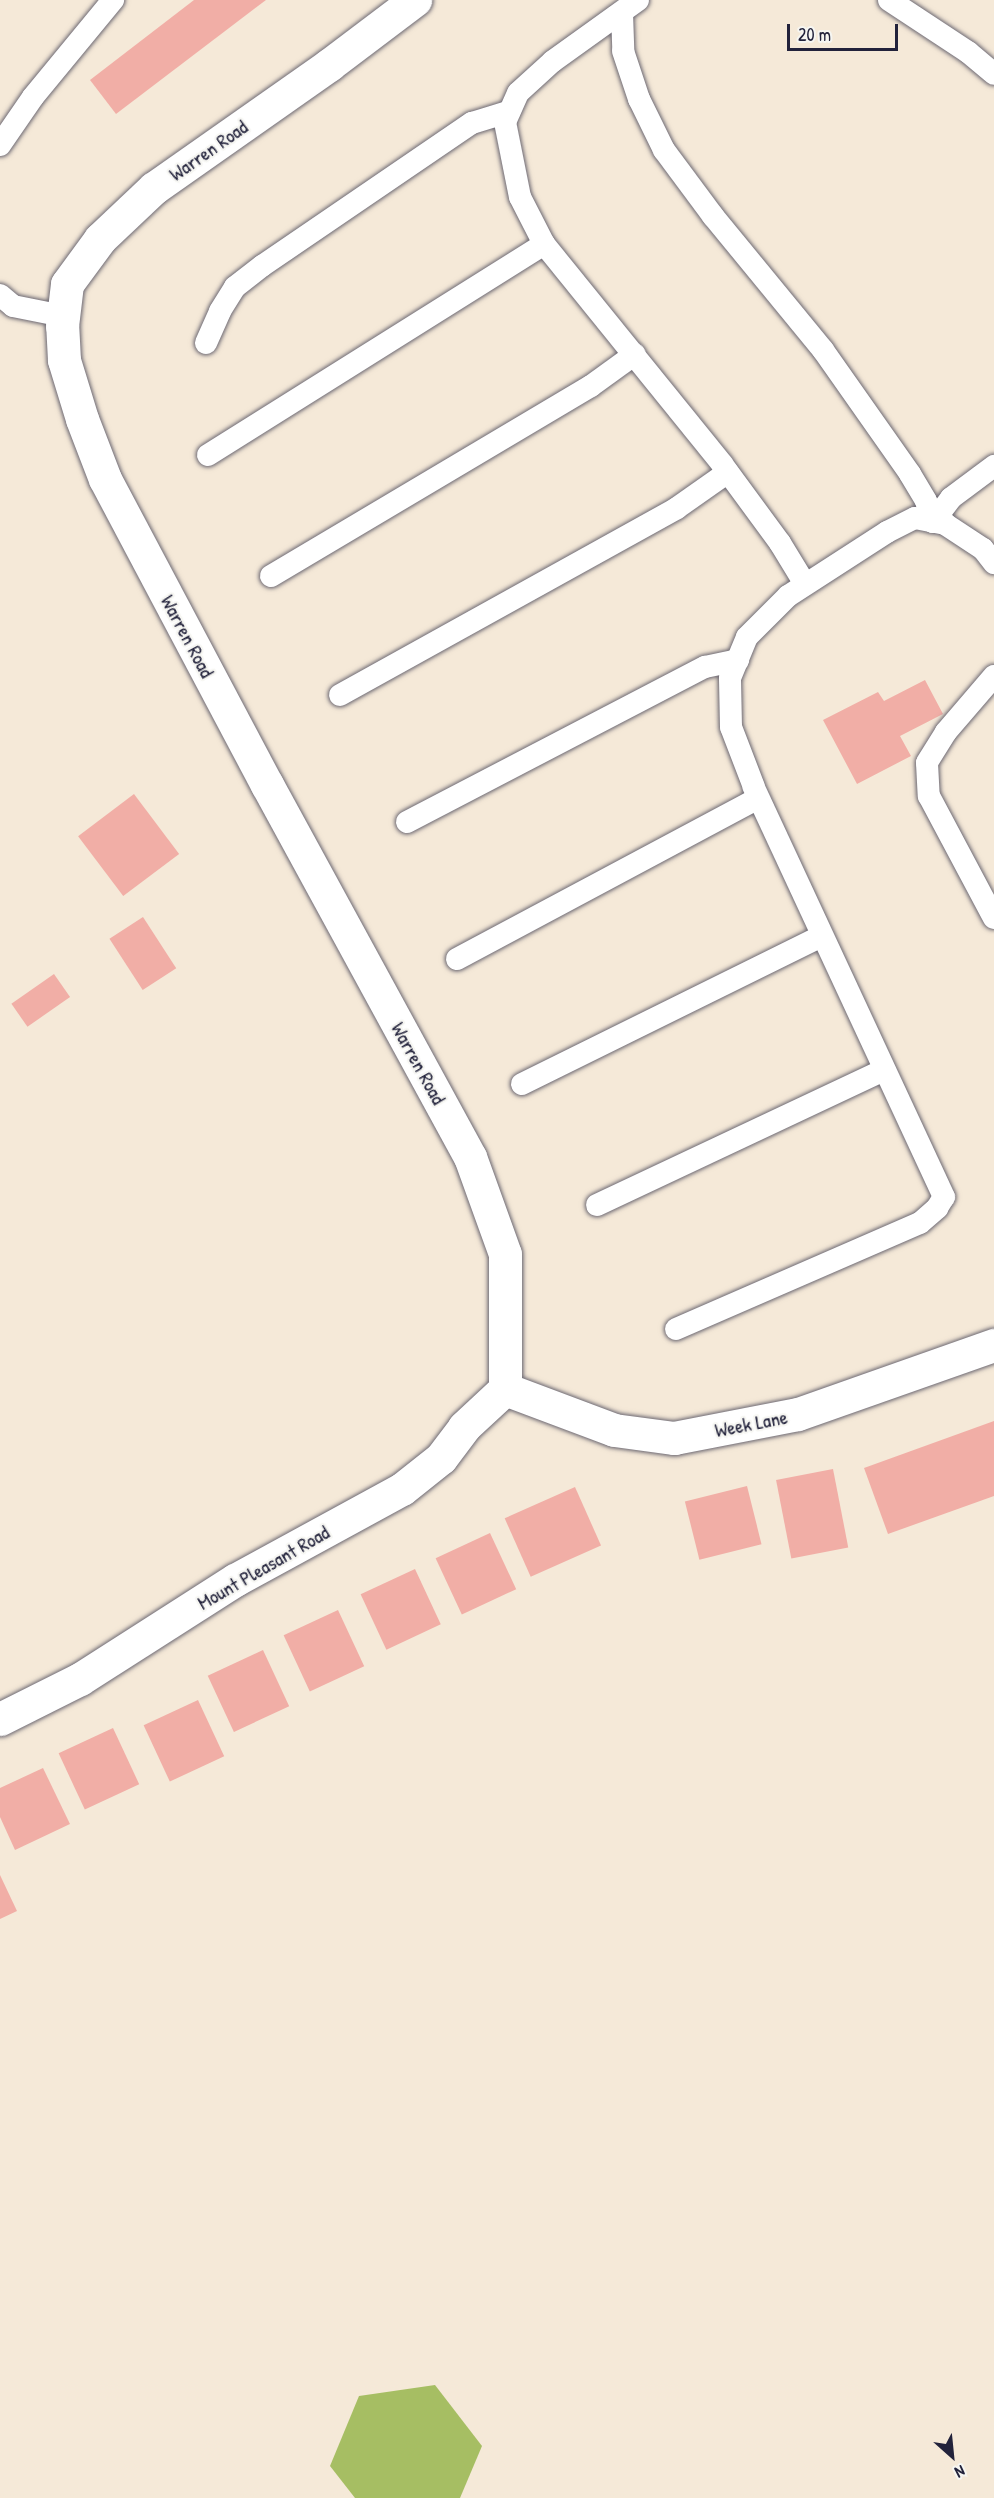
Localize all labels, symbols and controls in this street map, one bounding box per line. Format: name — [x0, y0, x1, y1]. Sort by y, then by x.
scale bar — [790, 12, 901, 50]
text: 20 m — [798, 22, 831, 47]
street label: Warren Road — [164, 114, 252, 186]
street label: Warren Road — [156, 591, 220, 681]
street label: Warren Road — [387, 1018, 451, 1108]
street label: Week Lane — [713, 1404, 789, 1442]
street label: Mount Pleasant Road — [193, 1520, 333, 1614]
north arrow — [922, 2426, 982, 2486]
text: N — [951, 2460, 969, 2484]

